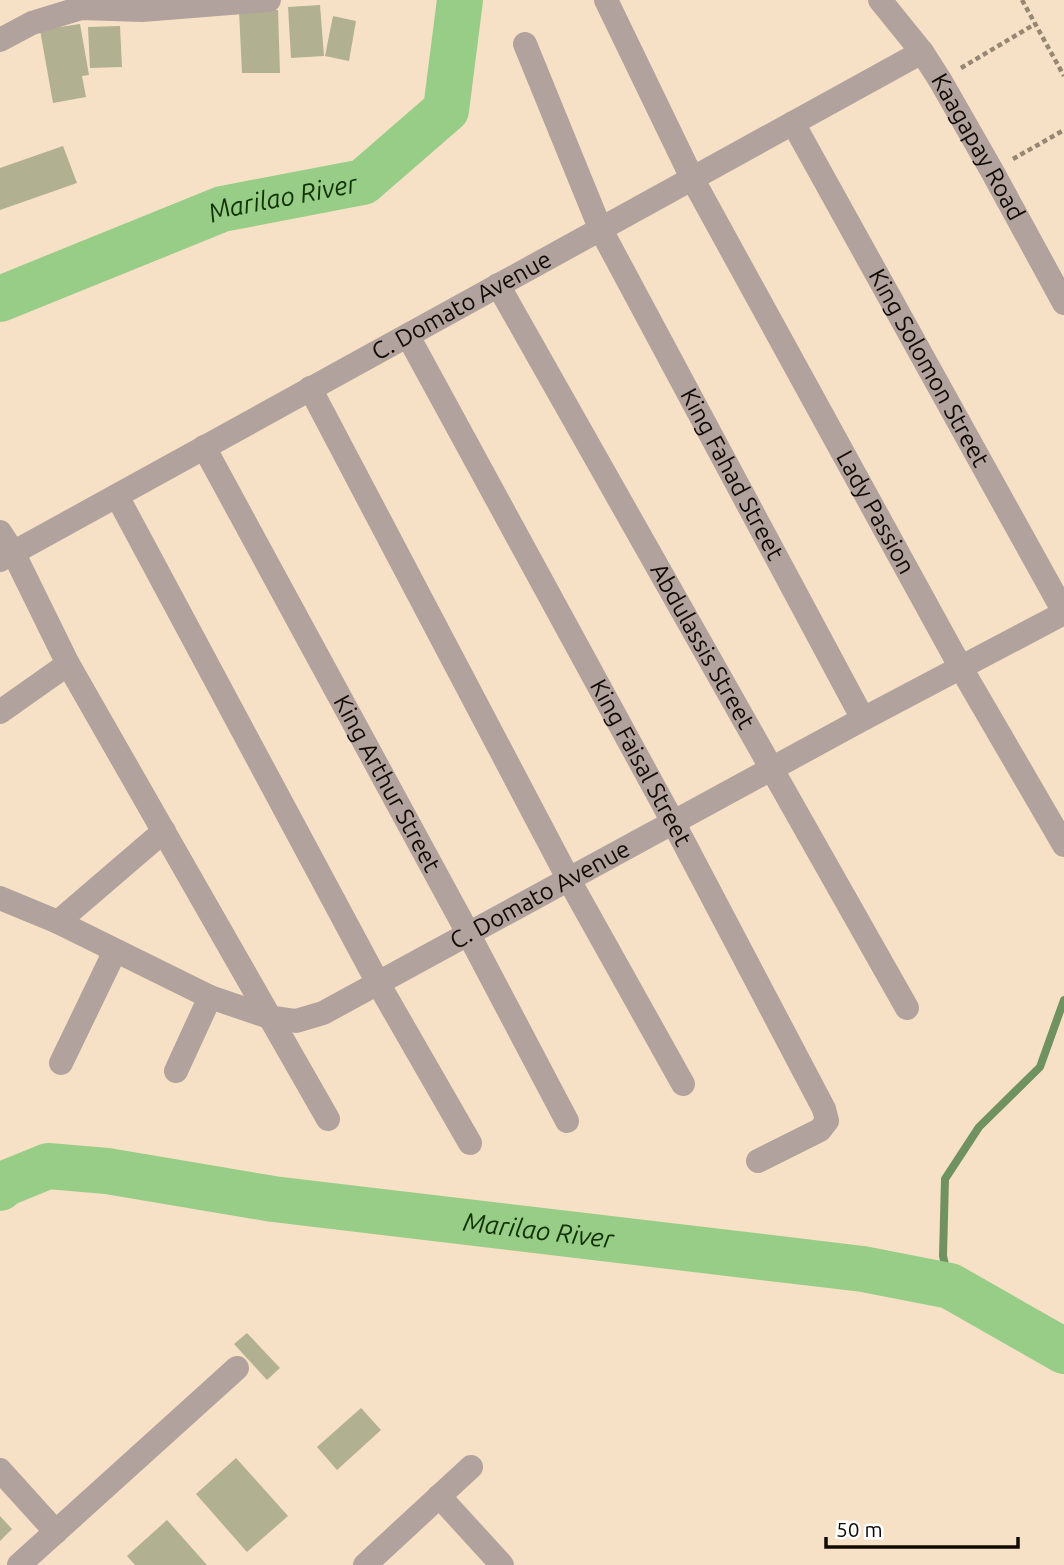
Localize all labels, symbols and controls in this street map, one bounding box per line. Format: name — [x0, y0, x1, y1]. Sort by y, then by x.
street label: Kaagapay Road — [926, 69, 1030, 225]
water label: Marilao River — [203, 168, 360, 227]
street label: C. Domato Avenue — [367, 245, 556, 365]
street label: King Solomon Street — [864, 264, 995, 472]
street label: King Fahad Street — [675, 384, 790, 565]
street label: Lady Passion — [831, 446, 921, 578]
street label: Abdulassis Street — [645, 558, 761, 734]
street label: King Faisal Street — [585, 675, 697, 851]
street label: King Arthur Street — [328, 690, 446, 877]
street label: C. Domato Avenue — [445, 835, 634, 954]
water label: Marilao River — [462, 1207, 616, 1253]
scale bar — [826, 1506, 1018, 1550]
text: 50 m — [836, 1517, 883, 1541]

